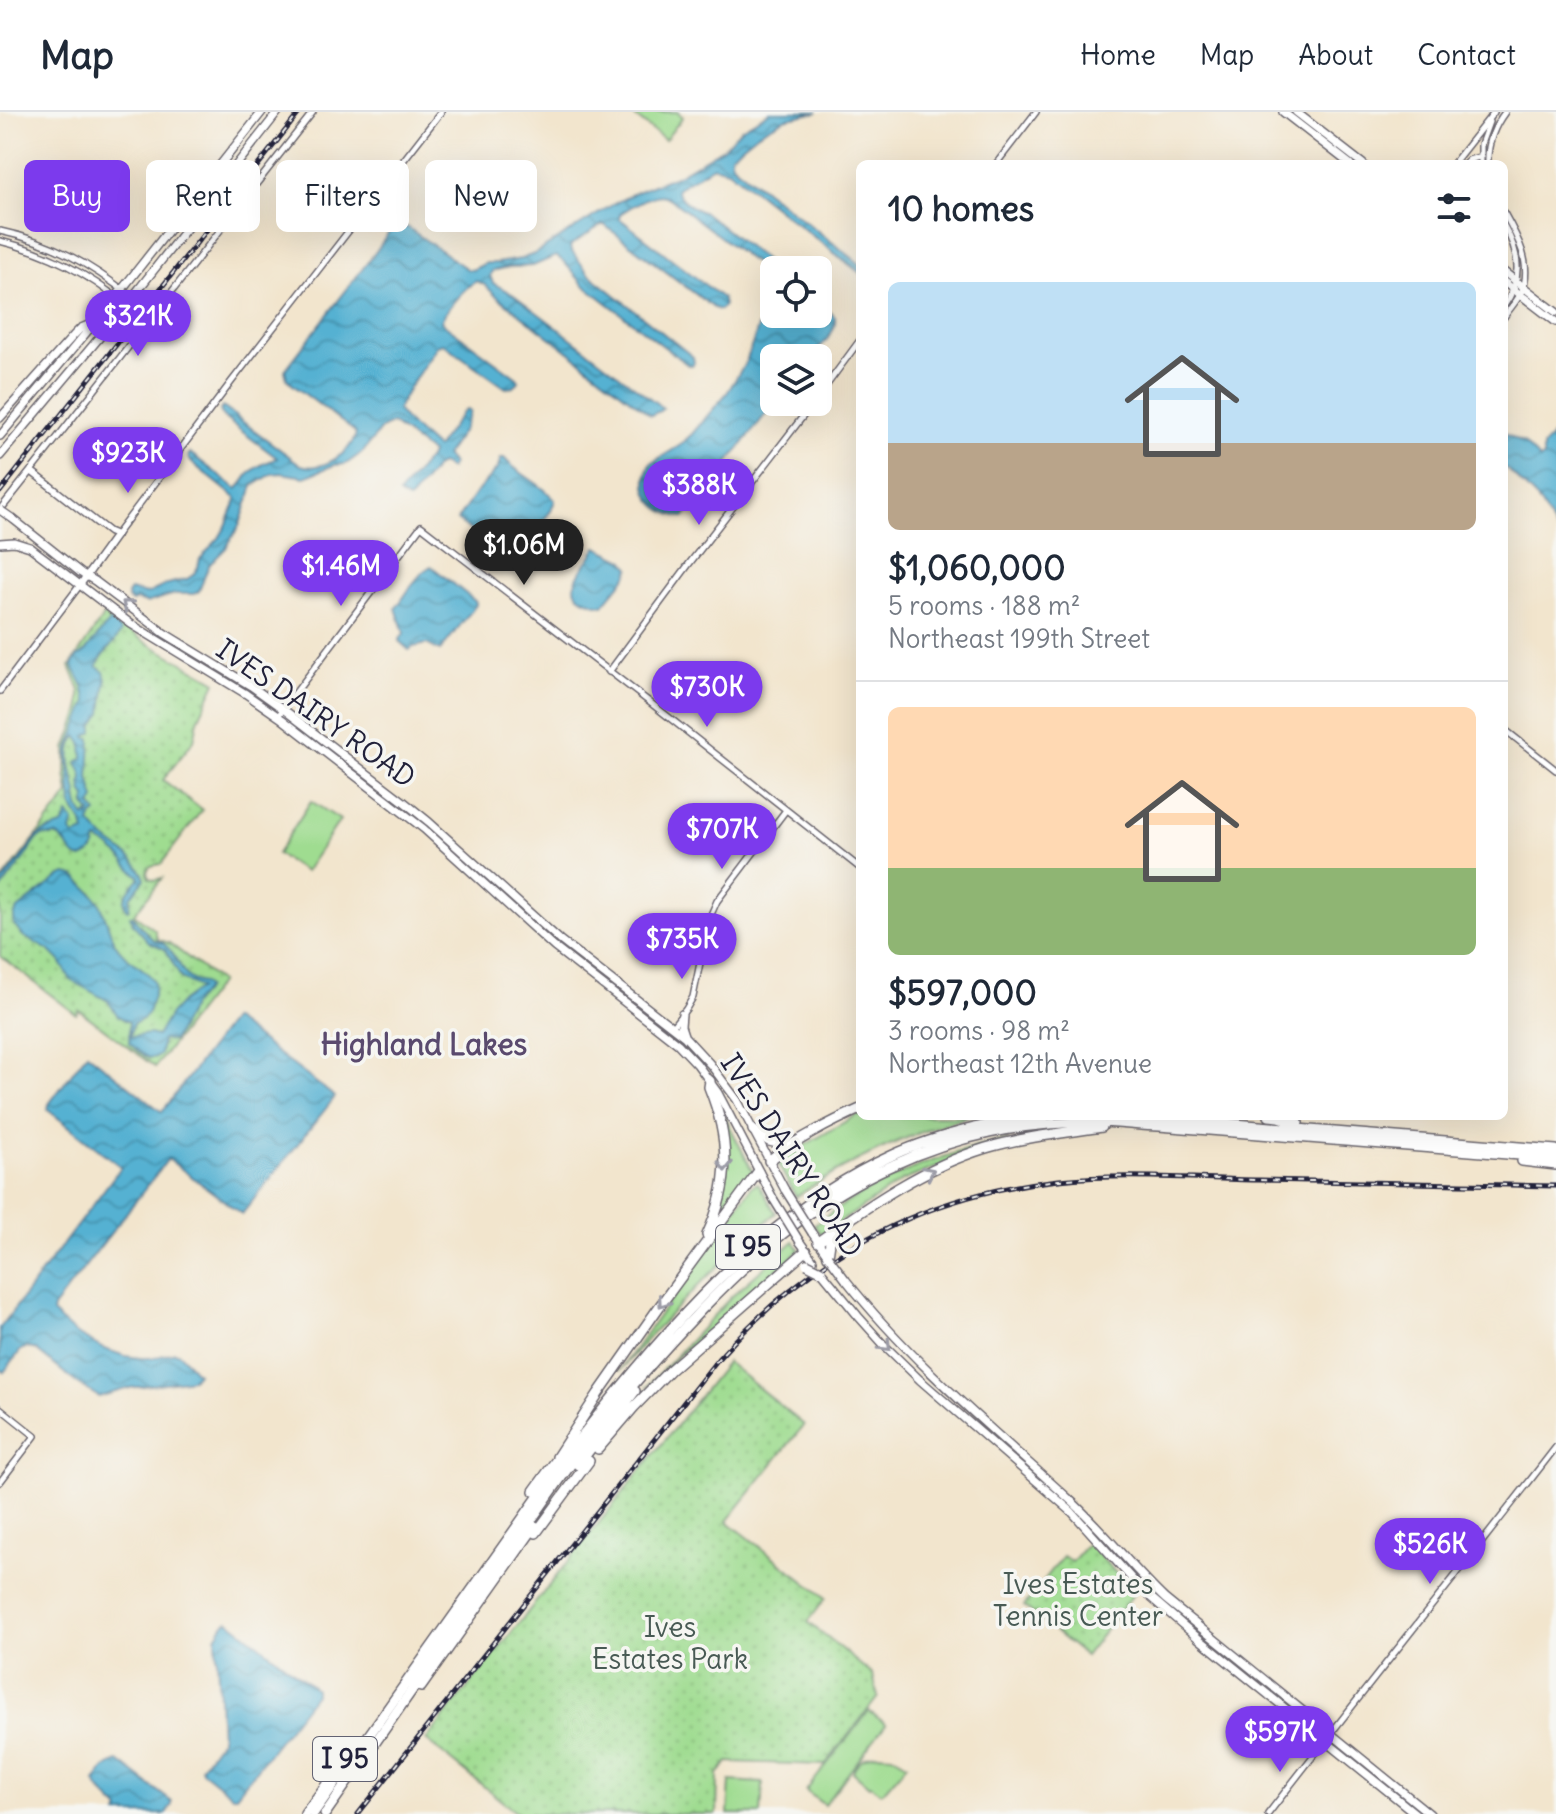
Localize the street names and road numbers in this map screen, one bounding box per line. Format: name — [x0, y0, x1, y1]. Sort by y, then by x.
street label: IVES DAIRY ROAD — [209, 631, 423, 795]
street label: IVES DAIRY ROAD — [713, 1047, 871, 1263]
road number: I 95 — [716, 1225, 780, 1269]
road number: I 95 — [313, 1737, 377, 1781]

